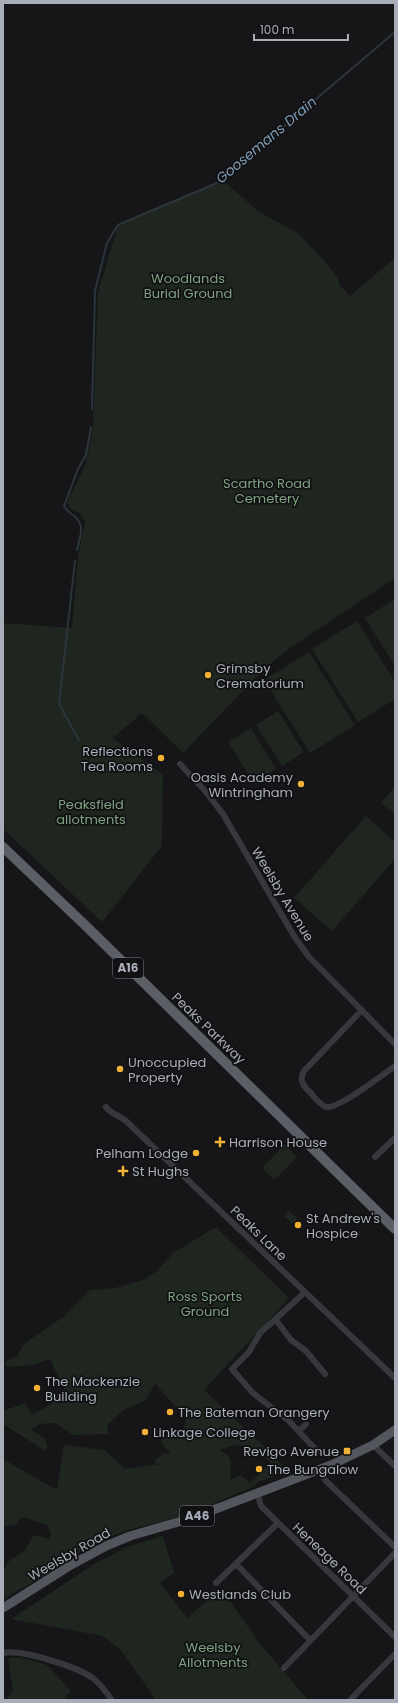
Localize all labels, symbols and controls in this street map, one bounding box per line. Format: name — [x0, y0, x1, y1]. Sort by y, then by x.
scale bar — [254, 16, 348, 42]
text: 100 m — [260, 21, 294, 38]
water label: Goosemans Drain — [211, 92, 321, 188]
park label: Woodlands Burial Ground — [144, 269, 232, 303]
park label: Scartho Road Cemetery — [223, 474, 311, 508]
place label: Grimsby Crematorium — [216, 659, 304, 693]
marker: Grimsby Crematorium — [203, 670, 213, 680]
place label: Reflections Tea Rooms — [81, 742, 153, 776]
marker: Reflections Tea Rooms — [156, 753, 166, 763]
place label: Oasis Academy Wintringham — [191, 768, 294, 802]
marker: Oasis Academy Wintringham — [296, 779, 306, 789]
park label: Peaksfield allotments — [56, 795, 126, 829]
street label: Weelsby Avenue — [247, 843, 318, 945]
road number: A16 — [113, 958, 143, 978]
street label: Peaks Parkway — [168, 988, 250, 1069]
place label: Unoccupied Property — [128, 1053, 206, 1087]
marker: Unoccupied Property — [115, 1064, 125, 1074]
place label: Harrison House — [229, 1133, 327, 1152]
marker: Harrison House — [214, 1136, 226, 1148]
place label: Pelham Lodge — [96, 1144, 188, 1163]
marker: Pelham Lodge — [191, 1148, 201, 1158]
place label: St Hughs — [132, 1162, 189, 1181]
marker: St Hughs — [117, 1165, 129, 1177]
street label: Peaks Lane — [226, 1201, 291, 1265]
place label: St Andrew's Hospice — [306, 1209, 380, 1243]
marker: St Andrew's Hospice — [293, 1220, 303, 1230]
park label: Ross Sports Ground — [168, 1287, 242, 1321]
place label: The Mackenzie Building — [45, 1372, 140, 1406]
marker: The Mackenzie Building — [32, 1383, 42, 1393]
place label: The Bateman Orangery — [178, 1403, 330, 1422]
marker: The Bateman Orangery — [165, 1407, 175, 1417]
place label: Linkage College — [153, 1423, 256, 1442]
marker: Linkage College — [140, 1427, 150, 1437]
place label: Revigo Avenue — [243, 1442, 339, 1461]
marker: Revigo Avenue — [342, 1446, 352, 1456]
place label: The Bungalow — [267, 1460, 359, 1479]
marker: The Bungalow — [254, 1464, 264, 1474]
road number: A46 — [180, 1506, 214, 1526]
street label: Heneage Road — [288, 1518, 371, 1599]
street label: Weelsby Road — [25, 1523, 114, 1586]
place label: Westlands Club — [189, 1585, 291, 1604]
marker: Westlands Club — [176, 1589, 186, 1599]
park label: Weelsby Allotments — [178, 1638, 248, 1672]

